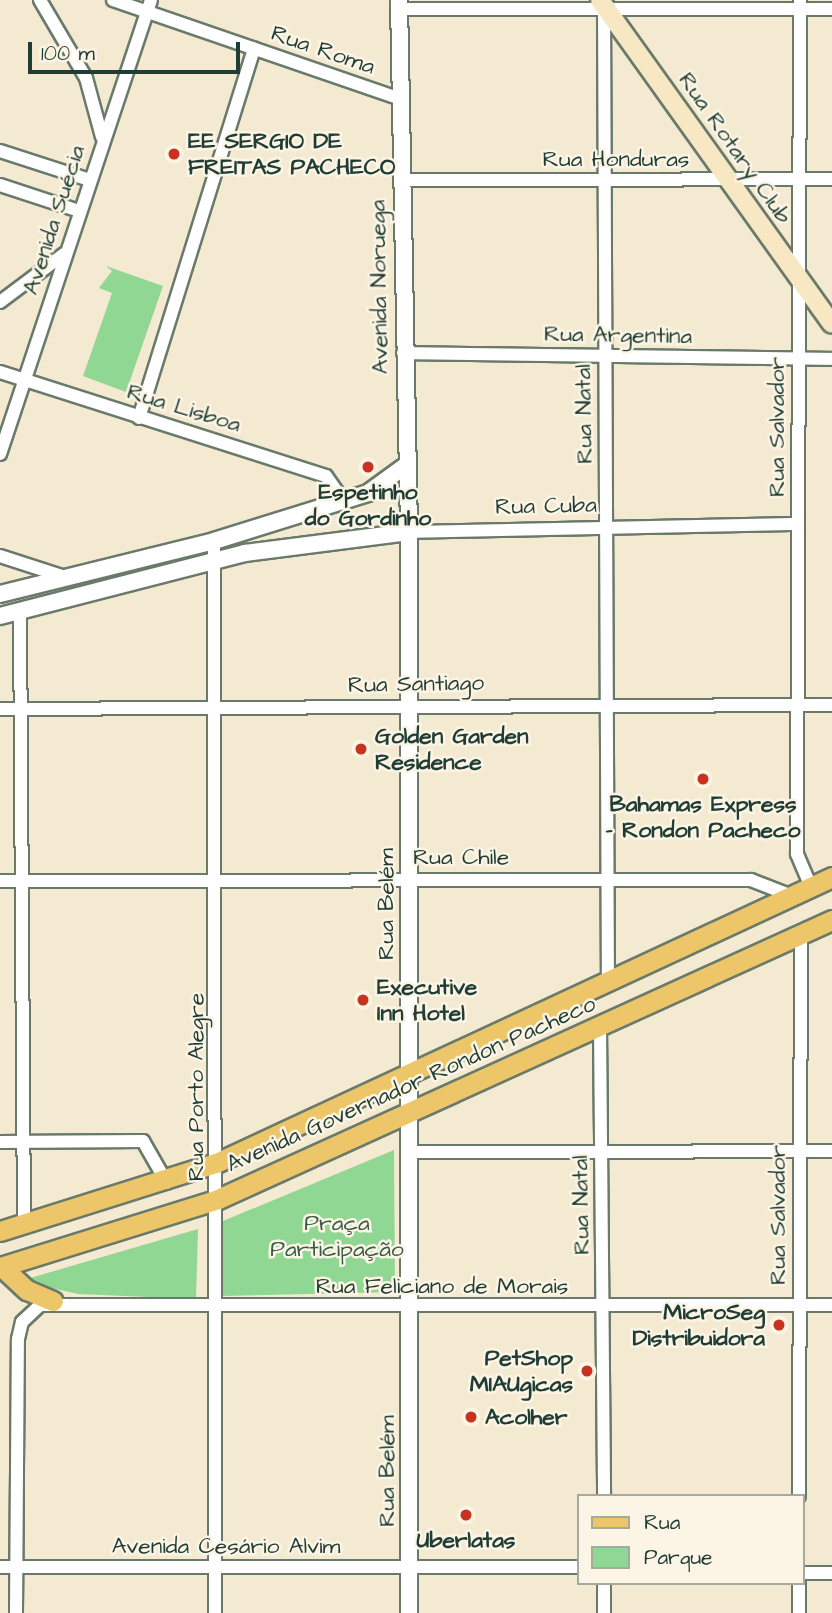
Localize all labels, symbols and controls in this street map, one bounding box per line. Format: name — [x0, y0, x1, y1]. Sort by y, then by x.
street label: Rua Roma — [267, 19, 379, 81]
scale bar — [32, 28, 243, 72]
text: 100 m — [41, 39, 95, 68]
street label: Rua Rotary Club — [673, 67, 797, 229]
place label: EE SERGIO DE FREITAS PACHECO — [188, 127, 395, 181]
street label: Avenida Suécia — [17, 142, 91, 298]
street label: Rua Honduras — [543, 145, 689, 173]
marker: EE SERGIO DE FREITAS PACHECO — [166, 146, 182, 162]
street label: Avenida Noruega — [364, 200, 394, 374]
street label: Rua Argentina — [544, 320, 692, 350]
street label: Rua Salvador — [763, 357, 791, 497]
street label: Rua Natal — [569, 364, 599, 464]
street label: Rua Lisboa — [124, 378, 244, 438]
marker: Espetinho do Gordinho — [360, 459, 376, 475]
place label: Espetinho do Gordinho — [305, 478, 431, 532]
street label: Rua Cuba — [495, 491, 597, 521]
street label: Rua Santiago — [348, 669, 484, 699]
place label: Golden Garden Residence — [375, 722, 528, 776]
marker: Golden Garden Residence — [353, 741, 369, 757]
marker: Bahamas Express - Rondon Pacheco — [695, 771, 711, 787]
place label: Bahamas Express - Rondon Pacheco — [606, 790, 800, 844]
street label: Rua Chile — [413, 843, 509, 871]
street label: Rua Belém — [372, 848, 400, 960]
place label: Executive Inn Hotel — [377, 973, 477, 1027]
street label: Avenida Governador Rondon Pacheco — [222, 990, 600, 1178]
marker: Executive Inn Hotel — [355, 992, 371, 1008]
street label: Rua Porto Alegre — [182, 993, 210, 1181]
street label: Rua Salvador — [764, 1145, 792, 1285]
street label: Rua Natal — [566, 1155, 596, 1255]
park label: Praça Participação — [270, 1209, 404, 1263]
street label: Rua Feliciano de Morais — [316, 1272, 568, 1300]
place label: MicroSeg Distribuidora — [632, 1298, 765, 1352]
marker: MicroSeg Distribuidora — [771, 1317, 787, 1333]
place label: PetShop MIAUgicas — [470, 1344, 573, 1398]
marker: PetShop MIAUgicas — [579, 1363, 595, 1379]
place label: Acolher — [485, 1403, 567, 1431]
marker: Acolher — [463, 1409, 479, 1425]
street label: Rua Belém — [373, 1415, 401, 1527]
legend — [576, 1494, 804, 1585]
marker: Uberlatas — [458, 1507, 474, 1523]
text: Rua — [644, 1508, 680, 1537]
place label: Uberlatas — [417, 1526, 515, 1554]
street label: Avenida Cesário Alvim — [112, 1532, 340, 1560]
text: Parque — [644, 1543, 712, 1572]

